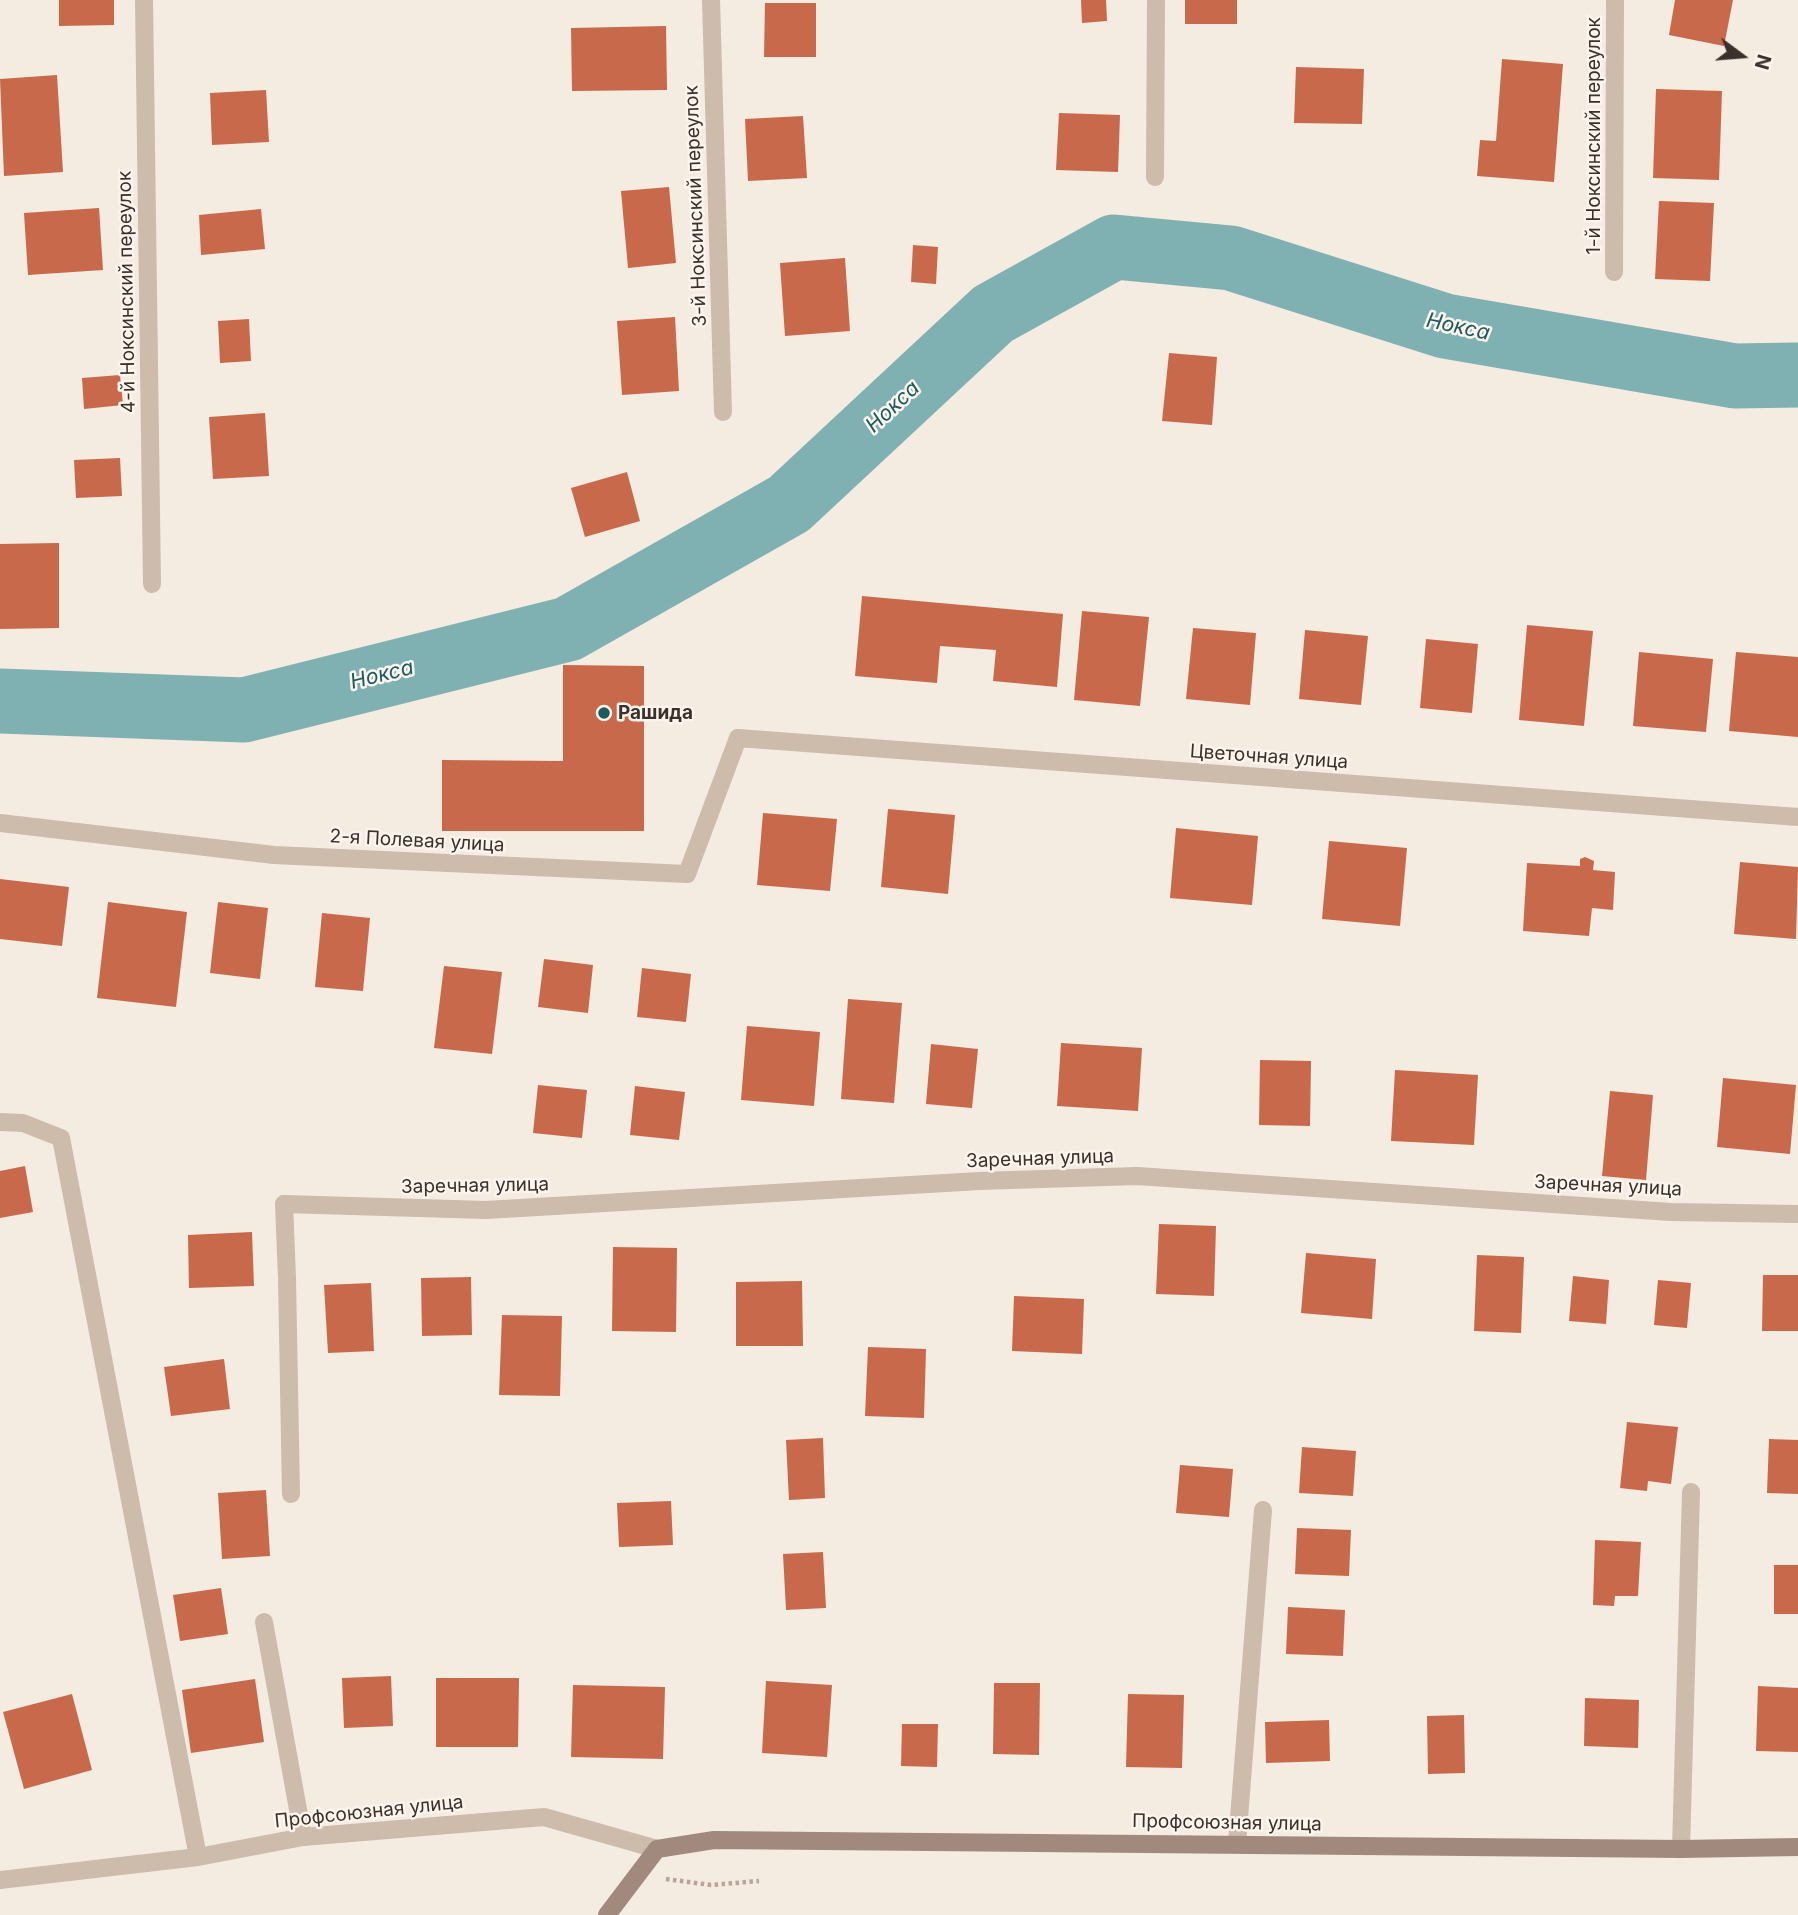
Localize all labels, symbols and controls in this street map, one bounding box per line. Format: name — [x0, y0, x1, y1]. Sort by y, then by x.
street label: 1-й Ноксинский переулок — [1583, 17, 1605, 255]
north arrow — [1707, 21, 1777, 91]
text: N — [1750, 52, 1776, 72]
street label: 3-й Ноксинский переулок — [680, 85, 712, 327]
street label: 4-й Ноксинский переулок — [113, 171, 141, 413]
water label: Нокса — [1424, 308, 1492, 346]
water label: Нокса — [861, 376, 925, 438]
water label: Нокса — [348, 655, 416, 695]
place label: Рашида — [618, 702, 693, 724]
marker: Рашида — [596, 705, 612, 721]
street label: Цветочная улица — [1189, 740, 1349, 774]
street label: 2-я Полевая улица — [329, 825, 505, 857]
street label: Заречная улица — [966, 1145, 1114, 1173]
street label: Заречная улица — [1533, 1171, 1683, 1201]
street label: Заречная улица — [401, 1173, 549, 1199]
street label: Профсоюзная улица — [273, 1791, 465, 1833]
street label: Профсоюзная улица — [1132, 1810, 1322, 1836]

